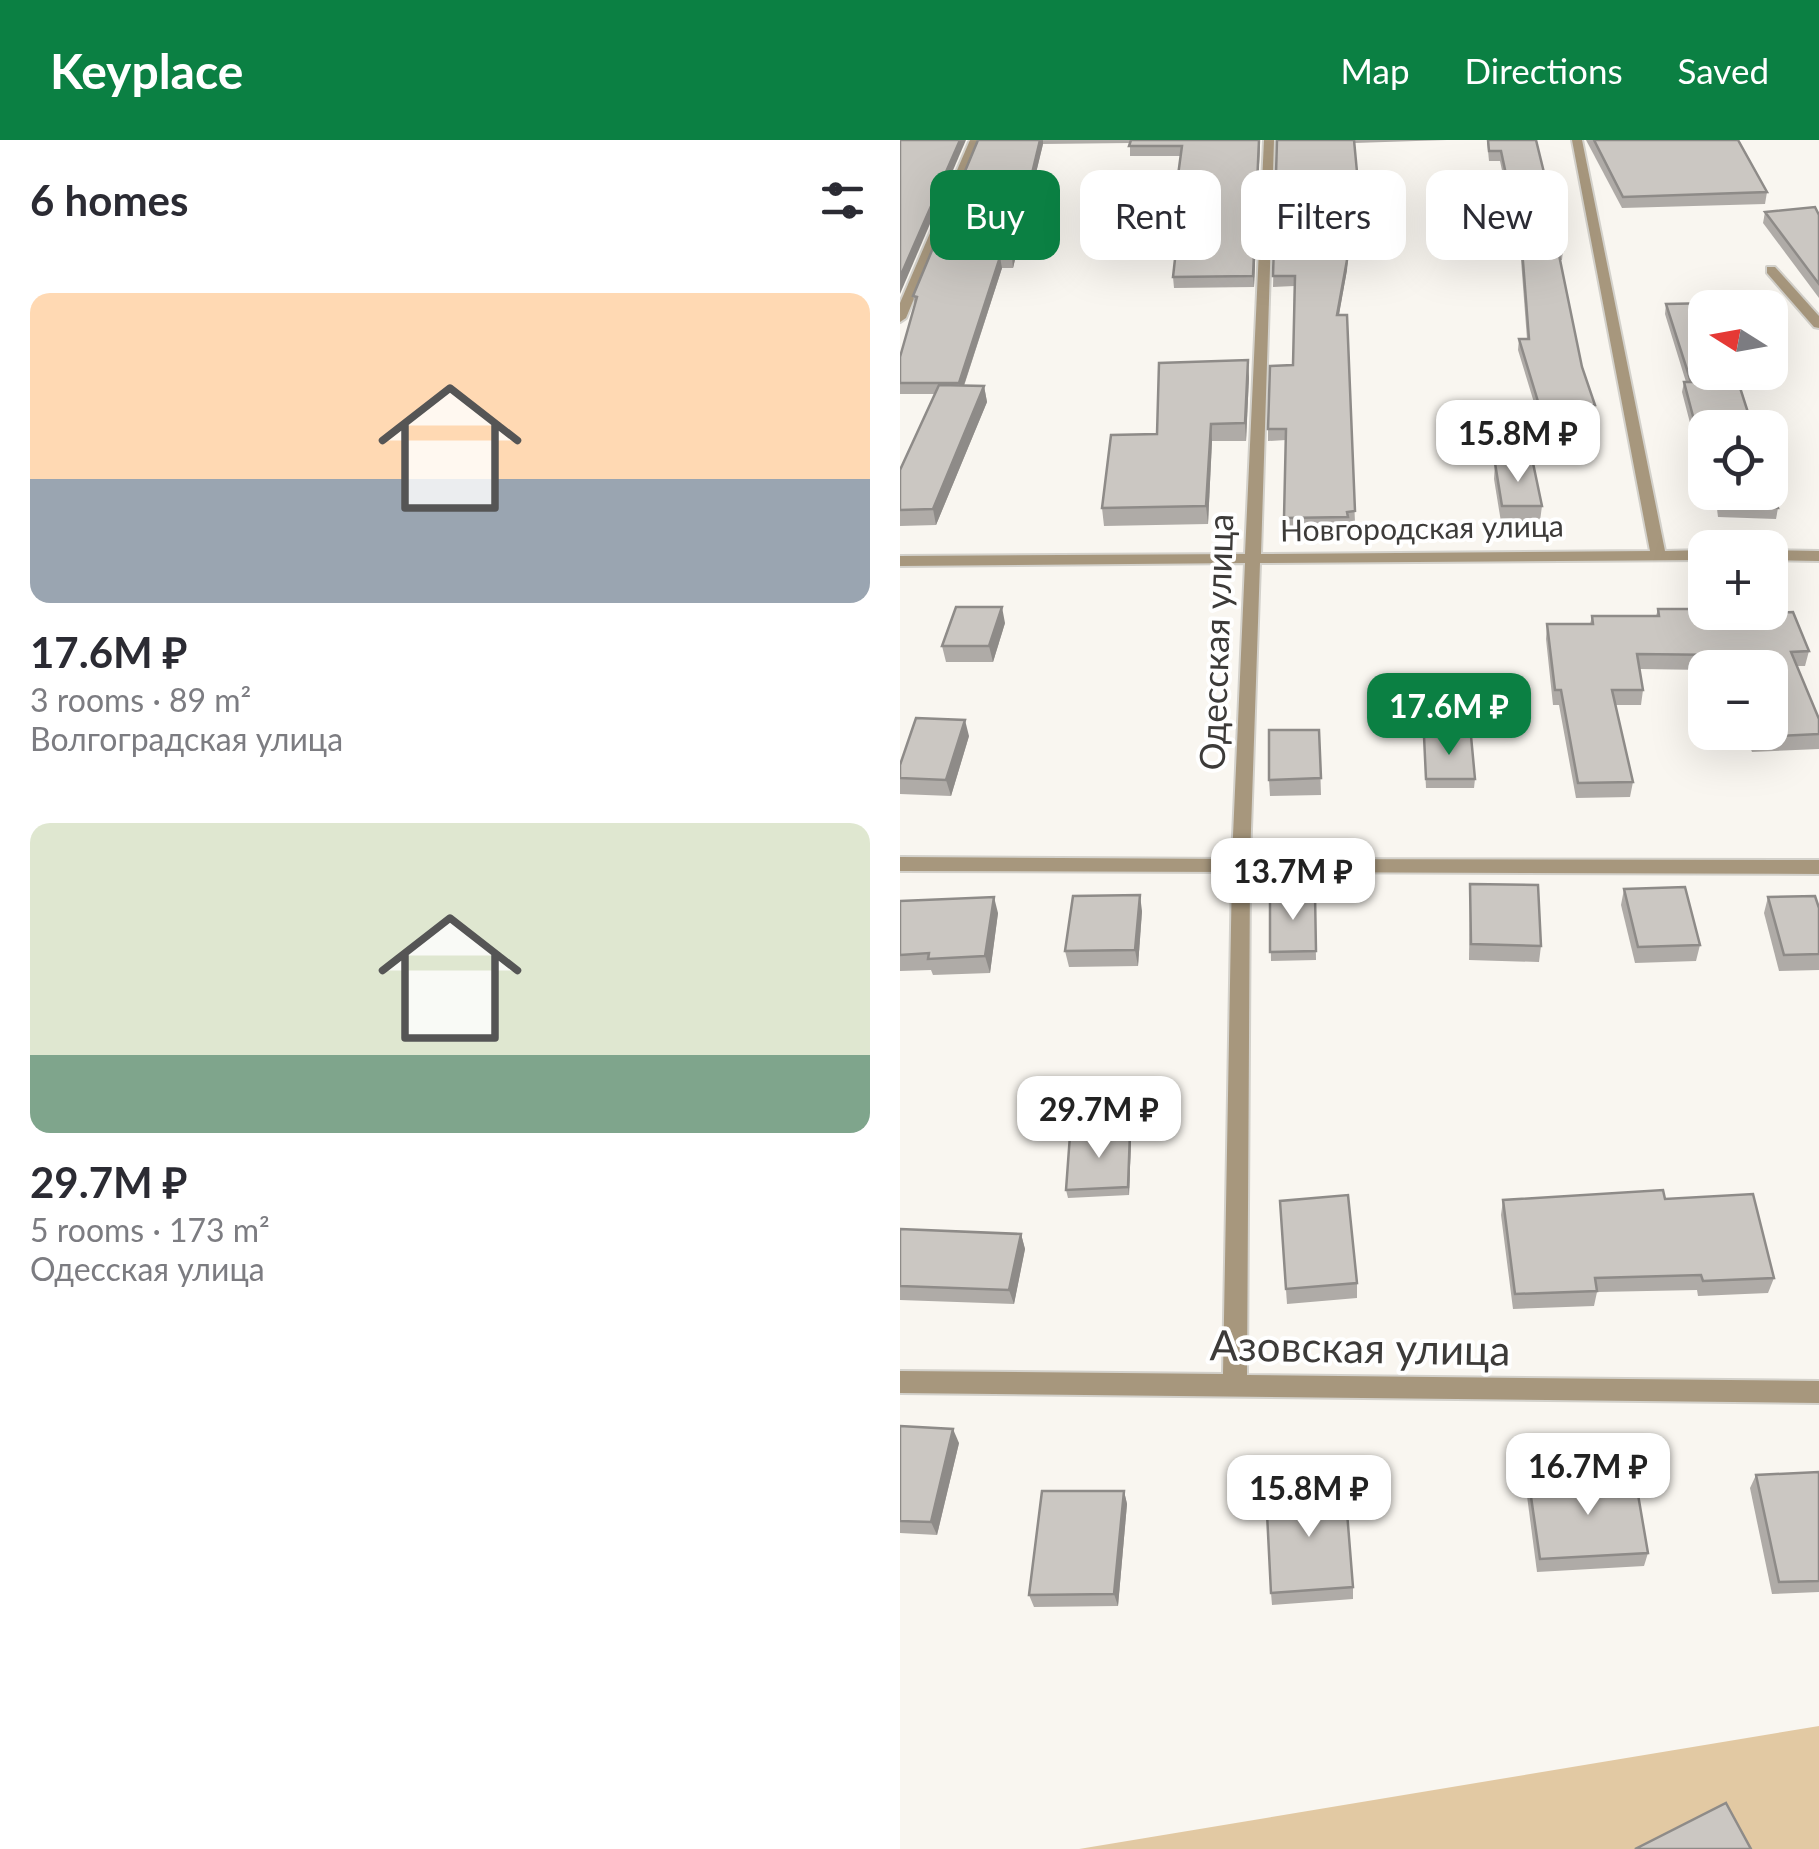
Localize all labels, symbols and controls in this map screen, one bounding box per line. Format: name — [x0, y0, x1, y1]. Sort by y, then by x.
text: Keyplace — [50, 42, 243, 99]
text: Map — [1341, 49, 1410, 91]
text: Directions — [1465, 49, 1623, 91]
text: Saved — [1678, 49, 1769, 91]
chip: Buy — [930, 170, 1060, 260]
chip: Rent — [1080, 170, 1221, 260]
chip: Filters — [1241, 170, 1406, 260]
chip: New — [1426, 170, 1568, 260]
icon: filters — [815, 173, 870, 228]
text: 6 homes — [30, 175, 188, 225]
north arrow — [1688, 290, 1788, 390]
map controls — [1688, 290, 1788, 750]
icon: home — [360, 358, 540, 538]
pin: 15.8M ₽ — [1426, 400, 1610, 485]
button: locate — [1688, 410, 1788, 510]
text: 15.8M ₽ — [1458, 413, 1578, 452]
street label: Новгородская улица — [1280, 507, 1564, 547]
street label: Одесская улица — [1190, 513, 1240, 771]
button: + — [1688, 530, 1788, 630]
text: 17.6M ₽ — [30, 627, 187, 677]
button: − — [1688, 650, 1788, 750]
pin: 17.6M ₽ — [1357, 673, 1541, 758]
text: 3 rooms · 89 m² — [30, 680, 251, 719]
text: 17.6M ₽ — [1389, 686, 1509, 725]
text: Волгоградская улица — [30, 719, 343, 758]
pin: 13.7M ₽ — [1201, 838, 1385, 923]
text: 13.7M ₽ — [1233, 851, 1353, 890]
icon: home — [360, 888, 540, 1068]
pin: 29.7M ₽ — [1007, 1076, 1191, 1161]
text: 29.7M ₽ — [1039, 1089, 1159, 1128]
text: 29.7M ₽ — [30, 1157, 187, 1207]
text: 5 rooms · 173 m² — [30, 1210, 270, 1249]
text: Одесская улица — [30, 1249, 265, 1288]
street label: Азовская улица — [1209, 1319, 1511, 1375]
pin: 16.7M ₽ — [1496, 1433, 1680, 1518]
text: 16.7M ₽ — [1528, 1446, 1648, 1485]
pin: 15.8M ₽ — [1217, 1455, 1401, 1540]
text: 15.8M ₽ — [1249, 1468, 1369, 1507]

